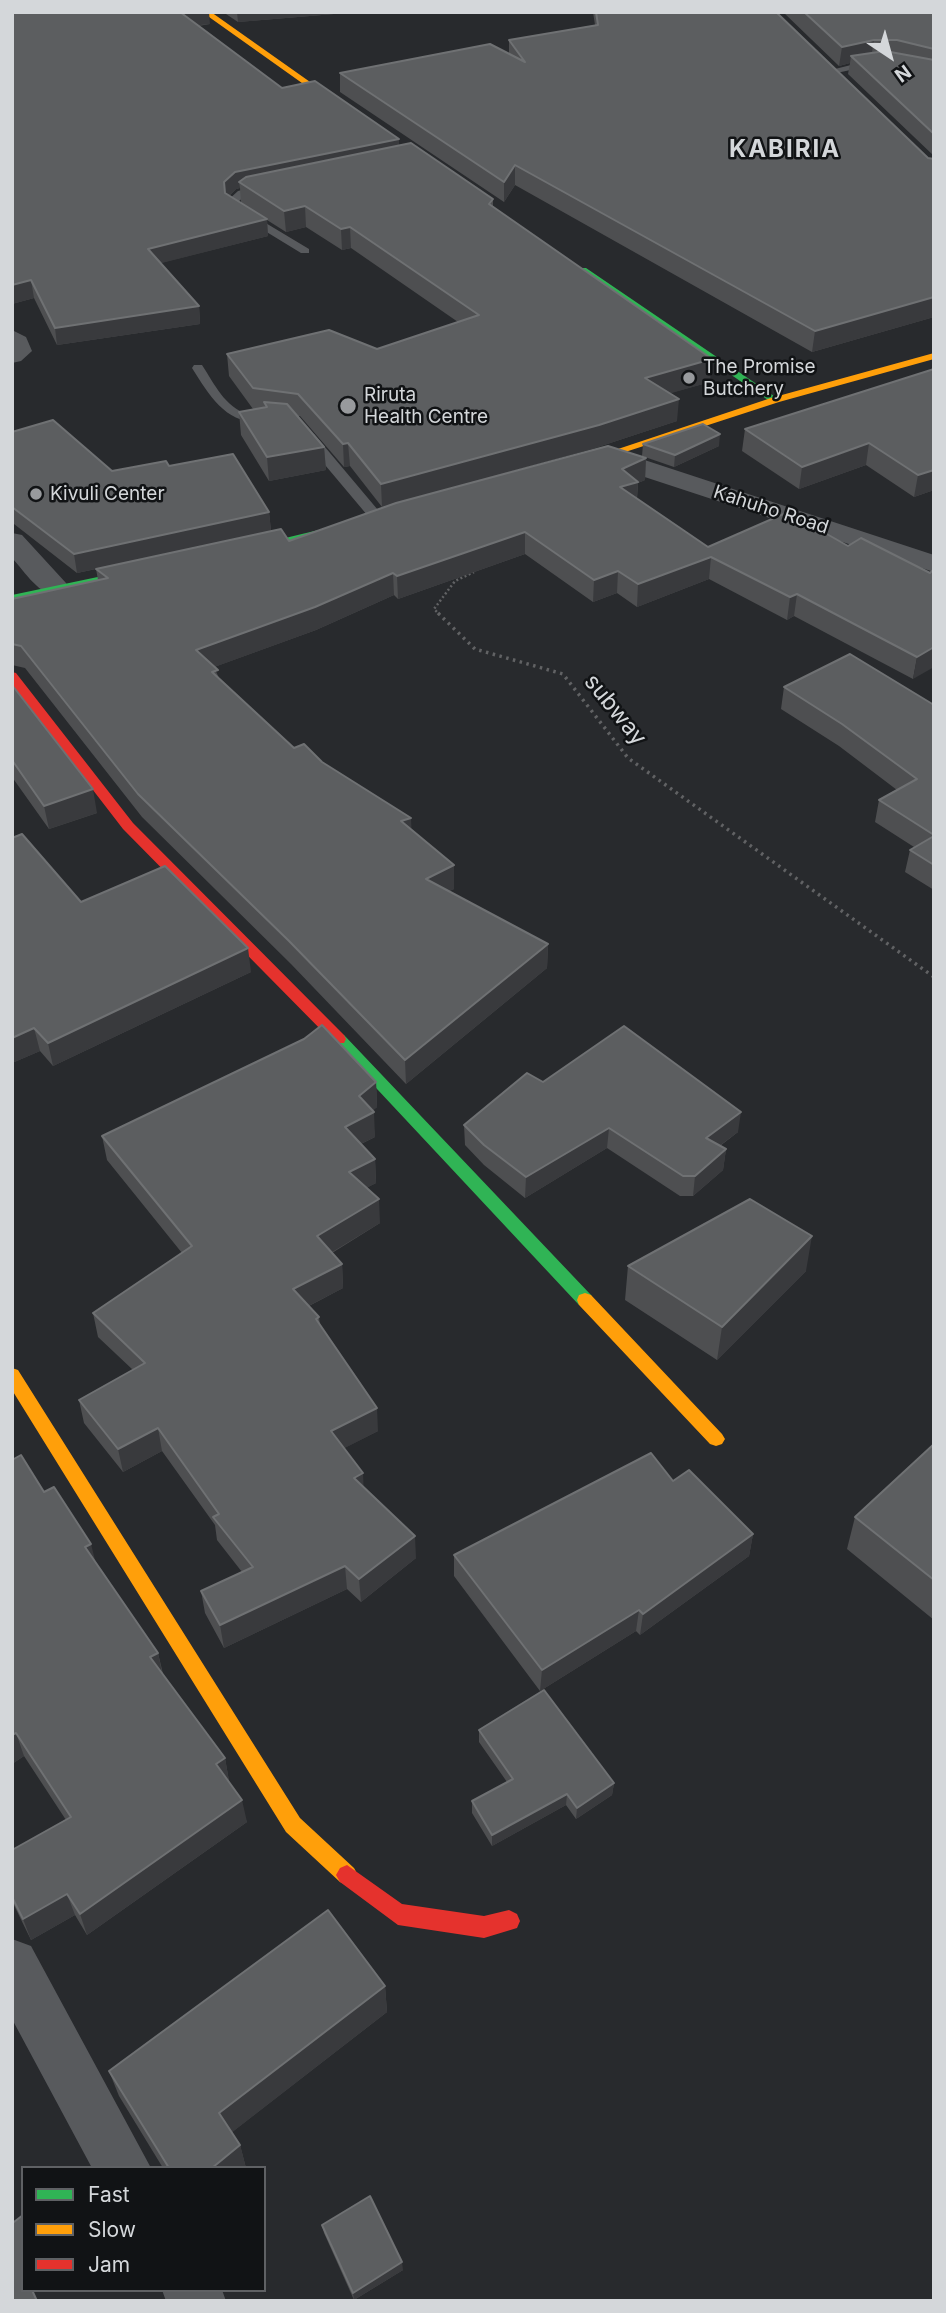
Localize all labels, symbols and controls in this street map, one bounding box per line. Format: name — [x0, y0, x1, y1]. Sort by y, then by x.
north arrow — [855, 21, 925, 91]
text: N — [890, 60, 915, 87]
district label: KABIRIA — [730, 136, 840, 164]
place label: The Promise Butchery — [703, 356, 816, 400]
marker: The Promise Butchery — [681, 370, 697, 386]
place label: Riruta Health Centre — [364, 384, 488, 428]
marker: Riruta Health Centre — [338, 396, 358, 416]
street label: Kahuho Road — [711, 481, 831, 539]
place label: Kivuli Center — [50, 483, 165, 505]
marker: Kivuli Center — [28, 486, 44, 502]
street label: subway — [578, 669, 652, 751]
legend — [21, 2166, 266, 2292]
text: Fast — [88, 2182, 130, 2207]
text: Slow — [88, 2217, 136, 2242]
text: Jam — [88, 2252, 130, 2277]

